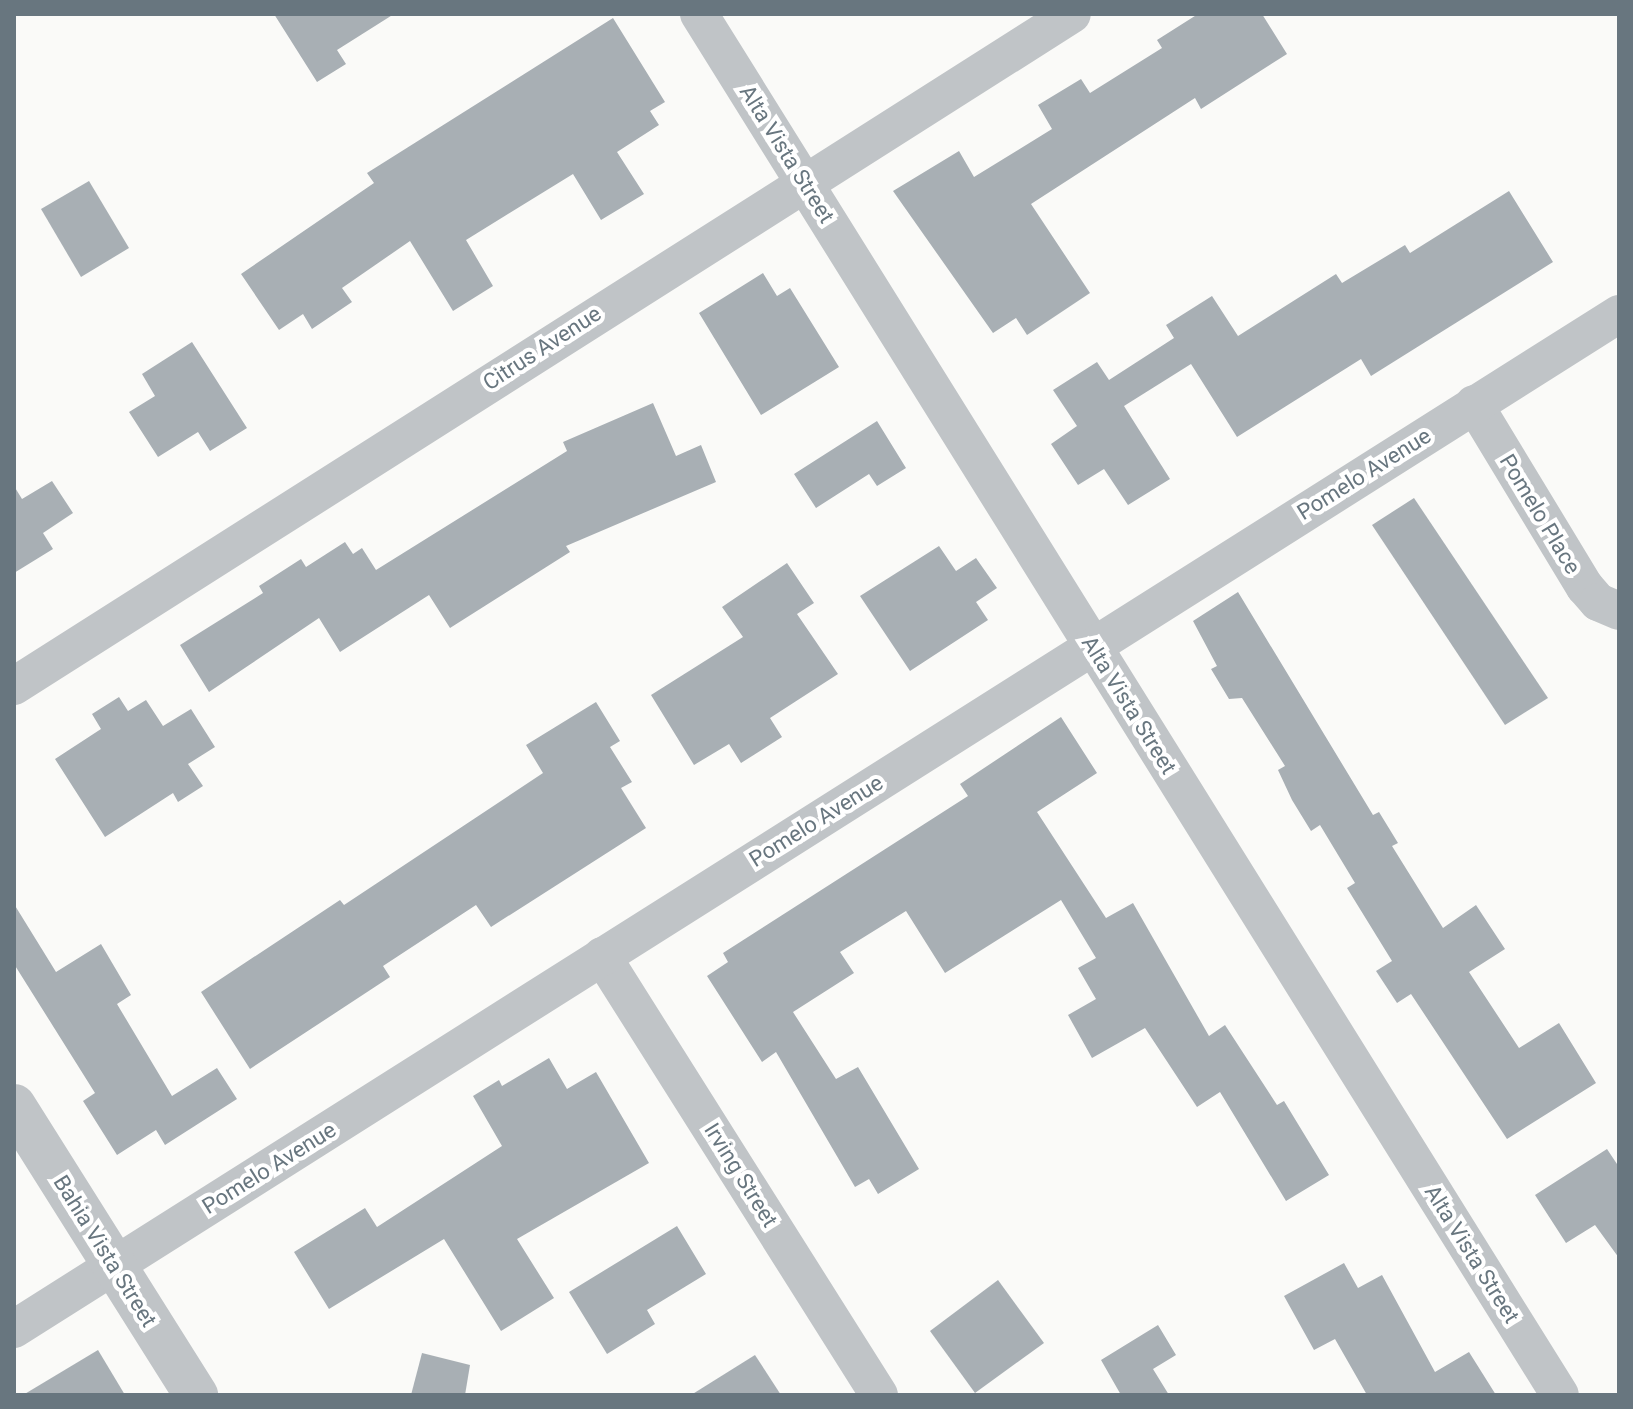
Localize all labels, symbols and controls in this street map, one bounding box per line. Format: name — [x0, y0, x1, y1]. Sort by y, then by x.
street label: Alta Vista Street — [734, 80, 840, 228]
street label: Citrus Avenue — [478, 300, 606, 396]
street label: Pomelo Avenue — [1292, 422, 1436, 526]
street label: Pomelo Place — [1494, 449, 1586, 579]
street label: Alta Vista Street — [1076, 631, 1182, 779]
street label: Pomelo Avenue — [744, 769, 888, 873]
street label: Pomelo Avenue — [197, 1116, 341, 1220]
street label: Irving Street — [699, 1118, 783, 1232]
street label: Bahia Vista Street — [48, 1170, 162, 1332]
street label: Alta Vista Street — [1419, 1180, 1525, 1328]

